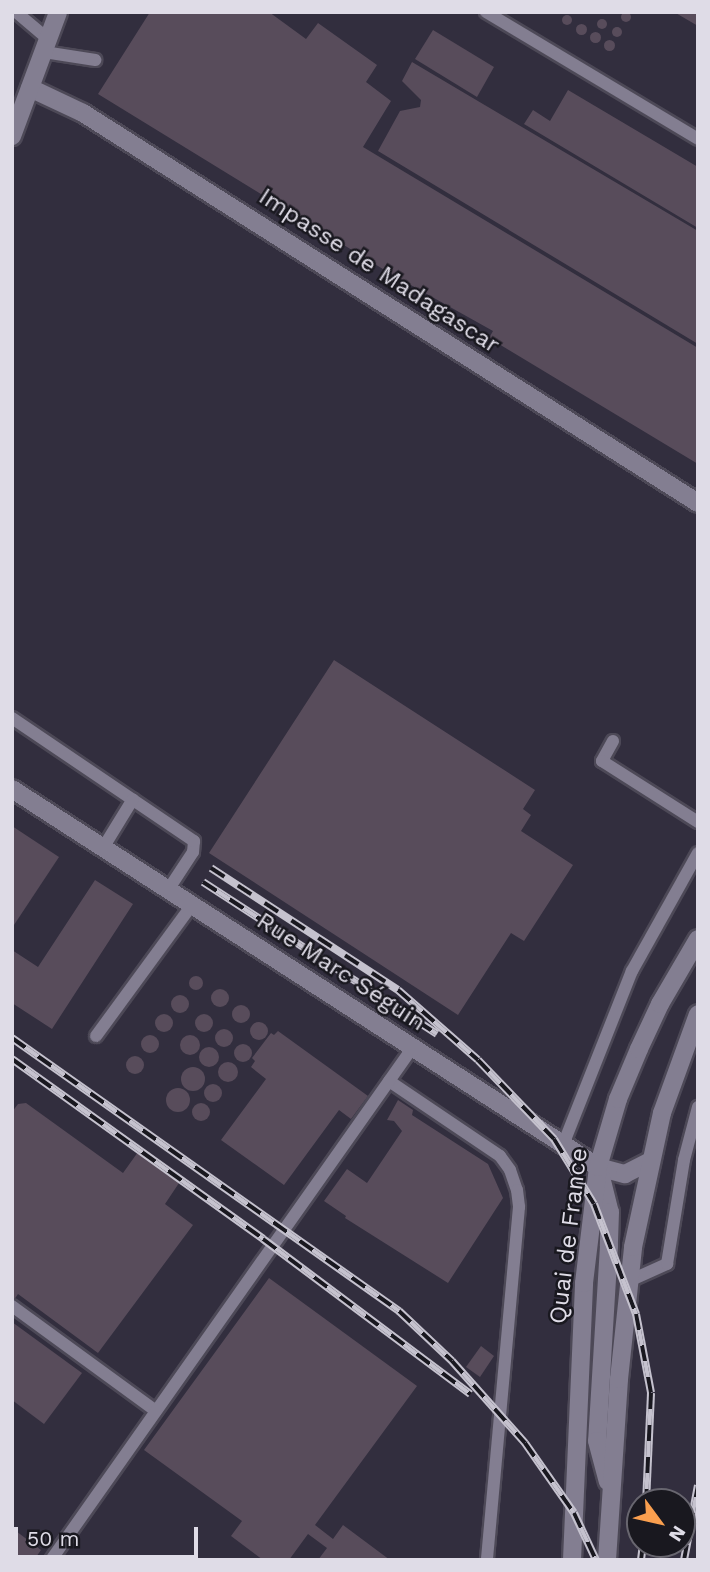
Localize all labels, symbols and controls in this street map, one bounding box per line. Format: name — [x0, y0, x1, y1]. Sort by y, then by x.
street label: Impasse de Madagascar — [253, 182, 505, 360]
street label: Rue Marc Séguin — [251, 907, 431, 1037]
street label: Quai de France — [544, 1146, 594, 1326]
north arrow — [626, 1488, 696, 1558]
scale bar — [18, 1512, 201, 1556]
text: N — [664, 1521, 691, 1546]
text: 50 m — [27, 1526, 79, 1551]

